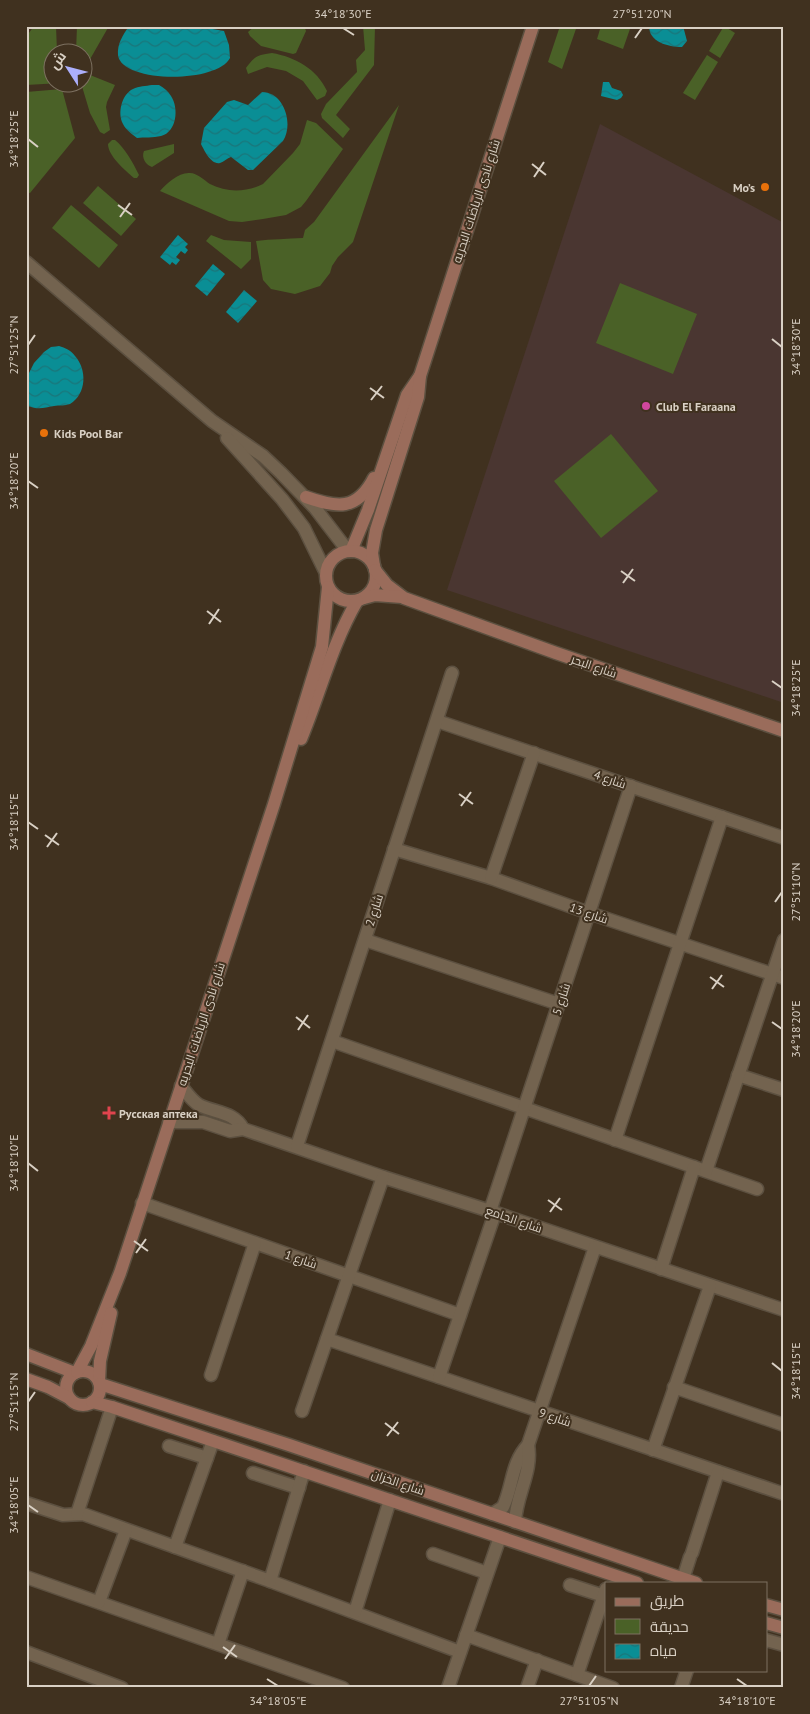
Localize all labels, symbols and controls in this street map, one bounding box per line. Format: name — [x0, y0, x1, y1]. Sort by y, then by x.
text: 34°18'30"E — [314, 6, 372, 21]
text: 27°51'20"N — [612, 6, 672, 21]
north arrow — [42, 42, 92, 92]
text: ش — [45, 48, 70, 73]
text: 34°18'25"E — [6, 110, 21, 168]
street label: شارع نادى الرياضات البحريه — [449, 137, 504, 265]
place label: Mo’s — [733, 180, 755, 195]
marker: Mo’s — [759, 181, 771, 193]
text: 27°51'25"N — [6, 315, 21, 375]
text: 34°18'30"E — [788, 318, 803, 376]
place label: Club El Faraana — [656, 399, 736, 414]
marker: Club El Faraana — [640, 400, 652, 412]
place label: Kids Pool Bar — [54, 426, 123, 441]
marker: Kids Pool Bar — [38, 427, 50, 439]
text: 34°18'20"E — [6, 452, 21, 510]
street label: شارع البحر — [568, 651, 619, 682]
text: 34°18'25"E — [788, 659, 803, 717]
street label: شارع 4 — [592, 767, 628, 792]
text: 34°18'15"E — [6, 793, 21, 851]
text: 27°51'10"N — [788, 862, 803, 922]
street label: شارع 2 — [362, 892, 387, 928]
street label: شارع 13 — [568, 899, 610, 927]
street label: شارع نادى الرياضات البحريه — [174, 960, 229, 1088]
street label: شارع 5 — [549, 981, 574, 1017]
text: 34°18'20"E — [788, 1000, 803, 1058]
place label: Русская аптека — [119, 1106, 198, 1121]
marker: Русская аптека — [103, 1107, 115, 1119]
text: 34°18'10"E — [6, 1134, 21, 1192]
street label: شارع الجامع — [483, 1202, 544, 1237]
street label: شارع 1 — [283, 1247, 319, 1272]
text: 34°18'15"E — [788, 1342, 803, 1400]
text: 27°51'15"N — [6, 1372, 21, 1432]
street label: شارع 9 — [537, 1405, 573, 1430]
street label: شارع الخزان — [369, 1466, 427, 1499]
text: 34°18'05"E — [6, 1476, 21, 1534]
legend — [605, 1582, 768, 1672]
text: طريق — [650, 1591, 684, 1611]
text: حديقة — [650, 1617, 689, 1636]
text: مياه — [650, 1641, 677, 1660]
text: 34°18'05"E — [249, 1693, 307, 1708]
text: 27°51'05"N — [559, 1693, 619, 1708]
text: 34°18'10"E — [718, 1693, 776, 1708]

